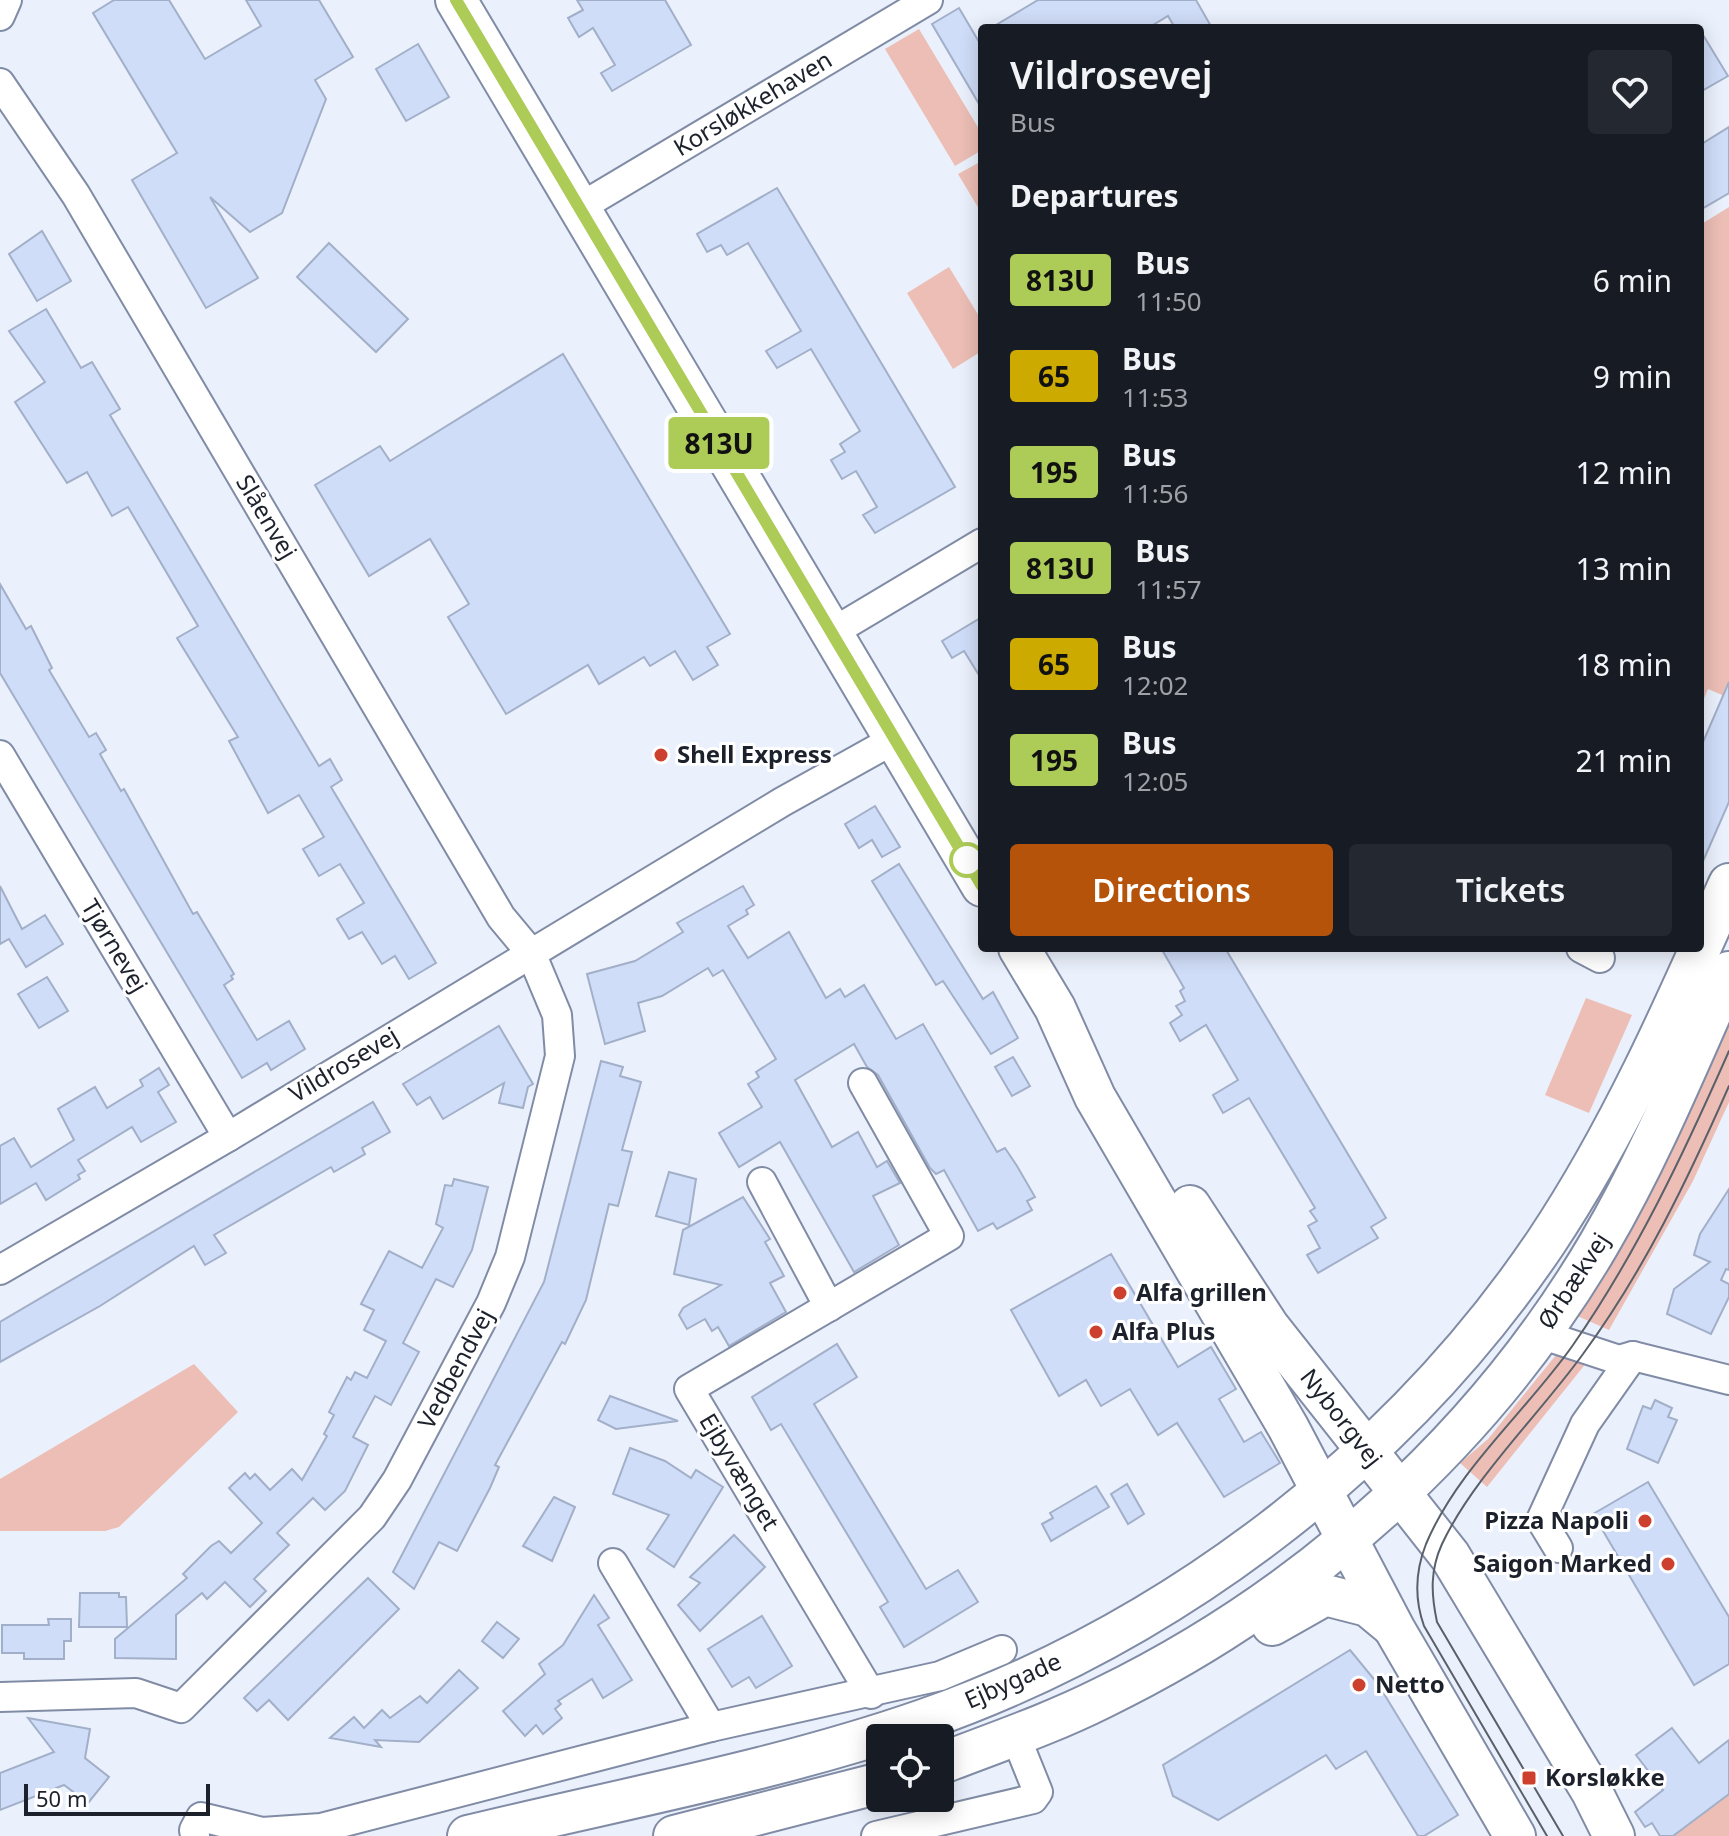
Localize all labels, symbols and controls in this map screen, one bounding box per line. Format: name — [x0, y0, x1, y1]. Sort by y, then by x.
street label: Korsløkkehaven — [667, 42, 838, 163]
text: Vildrosevej — [1010, 48, 1212, 100]
button: heart — [1588, 50, 1672, 134]
text: Bus — [1010, 104, 1055, 140]
text: Departures — [1010, 175, 1179, 216]
text: Bus — [1135, 242, 1190, 283]
text: 6 min — [1593, 260, 1672, 301]
text: 813U — [1026, 261, 1095, 299]
text: 11:50 — [1135, 283, 1202, 319]
text: Bus — [1122, 338, 1177, 379]
text: 9 min — [1593, 356, 1672, 397]
text: 65 — [1038, 357, 1070, 395]
text: 11:53 — [1122, 379, 1188, 415]
line badge: 813U — [663, 417, 775, 469]
text: 813U — [684, 424, 754, 462]
text: Bus — [1122, 434, 1177, 475]
text: 12 min — [1576, 452, 1672, 493]
text: 195 — [1030, 453, 1078, 491]
street label: Slåenvej — [229, 468, 305, 565]
text: 11:56 — [1122, 475, 1188, 511]
text: Bus — [1135, 530, 1190, 571]
text: 13 min — [1576, 548, 1672, 589]
text: 813U — [1026, 549, 1095, 587]
text: 11:57 — [1135, 571, 1202, 607]
text: Bus — [1122, 626, 1177, 667]
text: 18 min — [1576, 644, 1672, 685]
text: 65 — [1038, 645, 1070, 683]
text: 12:02 — [1122, 667, 1188, 703]
text: Bus — [1122, 722, 1177, 763]
place label: Shell Express — [677, 737, 832, 770]
text: 21 min — [1576, 740, 1672, 781]
text: 195 — [1030, 741, 1078, 779]
marker: Shell Express — [652, 746, 670, 764]
text: 12:05 — [1122, 763, 1188, 799]
unlabelled marker — [950, 843, 984, 877]
button: Directions — [1010, 844, 1333, 936]
button: Tickets — [1349, 844, 1672, 936]
street label: Tjørnevej — [74, 892, 156, 998]
street label: Vildrosevej — [282, 1018, 404, 1109]
street label: Ørbækvej — [1529, 1226, 1616, 1335]
place label: Alfa grillen — [1136, 1275, 1267, 1308]
marker: Alfa grillen — [1111, 1284, 1129, 1302]
street label: Vedbendvej — [409, 1302, 500, 1434]
place label: Alfa Plus — [1112, 1314, 1215, 1347]
marker: Alfa Plus — [1087, 1323, 1105, 1341]
street label: Nyborgvej — [1293, 1361, 1391, 1473]
street label: Ejbyvænget — [692, 1407, 788, 1536]
place label: Pizza Napoli — [1484, 1503, 1629, 1536]
marker: Pizza Napoli — [1636, 1512, 1654, 1530]
place label: Saigon Marked — [1473, 1546, 1652, 1579]
marker: Saigon Marked — [1659, 1555, 1677, 1573]
street label: Ejbygade — [959, 1644, 1066, 1716]
place label: Netto — [1375, 1667, 1445, 1700]
marker: Netto — [1350, 1676, 1368, 1694]
map controls — [866, 1724, 954, 1812]
button: locate — [866, 1724, 954, 1812]
place label: Korsløkke — [1545, 1760, 1665, 1793]
marker: Korsløkke — [1520, 1769, 1538, 1787]
scale bar — [24, 1780, 210, 1816]
text: 50 m — [36, 1783, 87, 1813]

